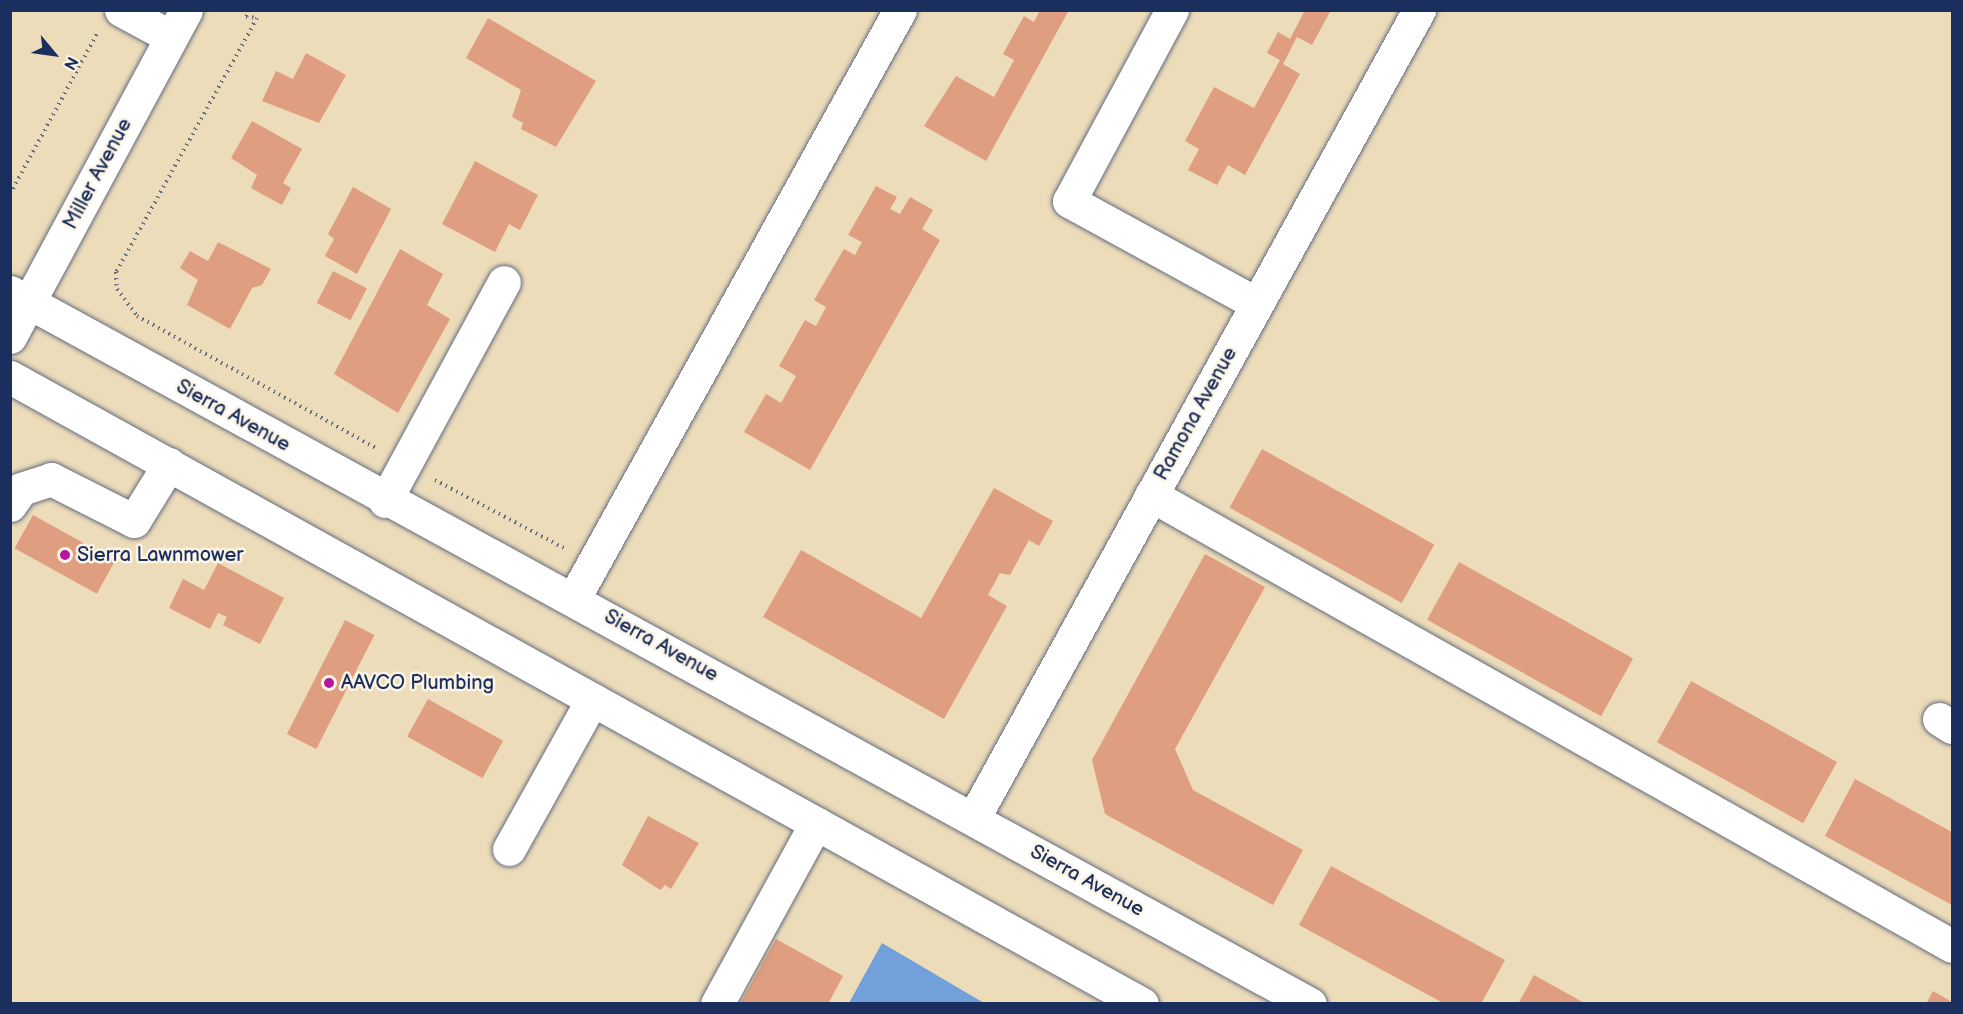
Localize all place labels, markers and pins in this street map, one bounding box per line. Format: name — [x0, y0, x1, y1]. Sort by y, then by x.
place label: Sierra Lawnmower — [77, 543, 243, 567]
marker: Sierra Lawnmower — [58, 548, 72, 562]
place label: AAVCO Plumbing — [341, 671, 494, 695]
marker: AAVCO Plumbing — [322, 676, 336, 690]

